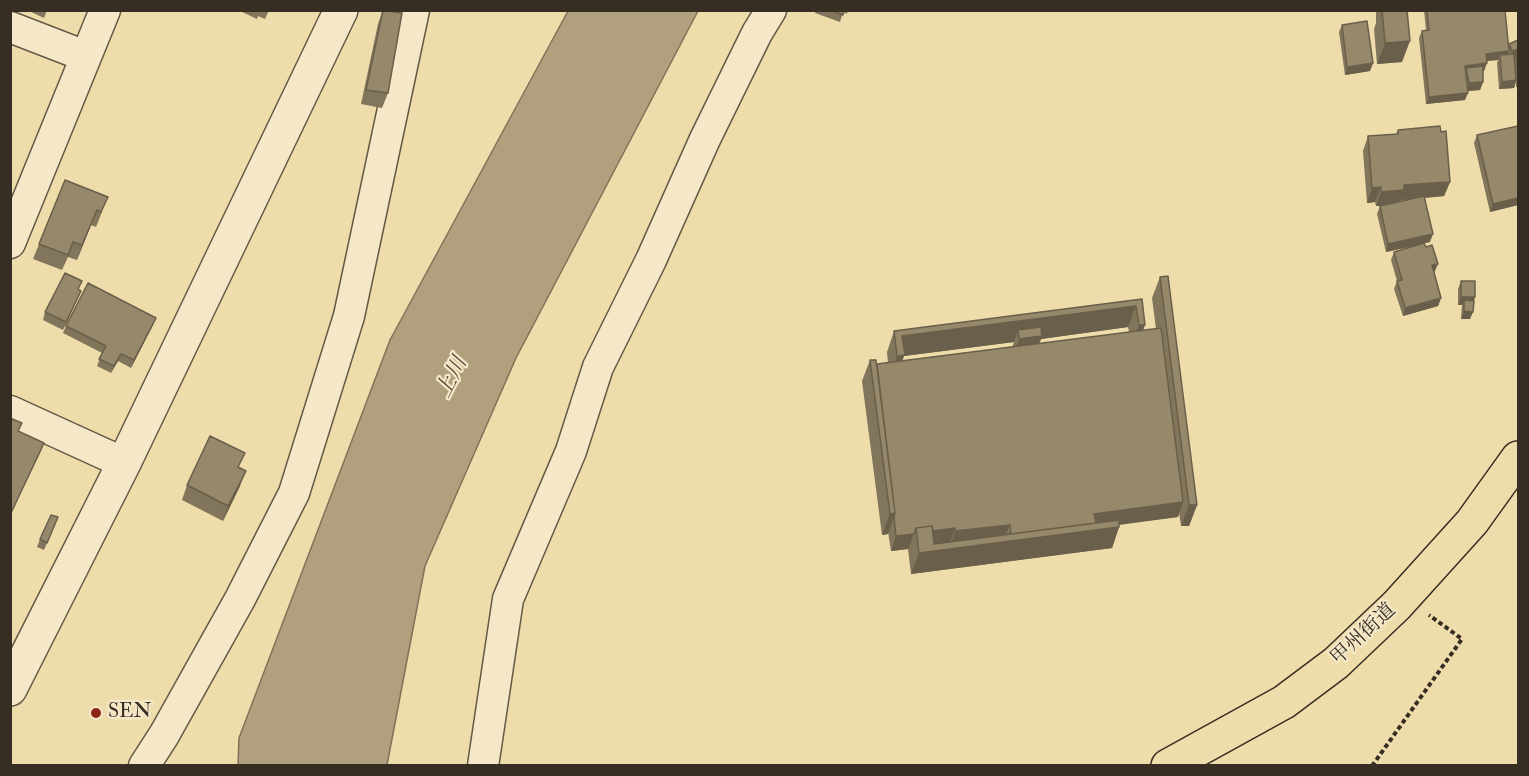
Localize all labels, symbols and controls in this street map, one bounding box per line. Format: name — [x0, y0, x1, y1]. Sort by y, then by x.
water label: 上川 — [432, 354, 474, 402]
street label: 甲州街道 — [1327, 599, 1401, 671]
place label: SEN — [108, 701, 151, 725]
marker: SEN — [89, 706, 103, 720]

